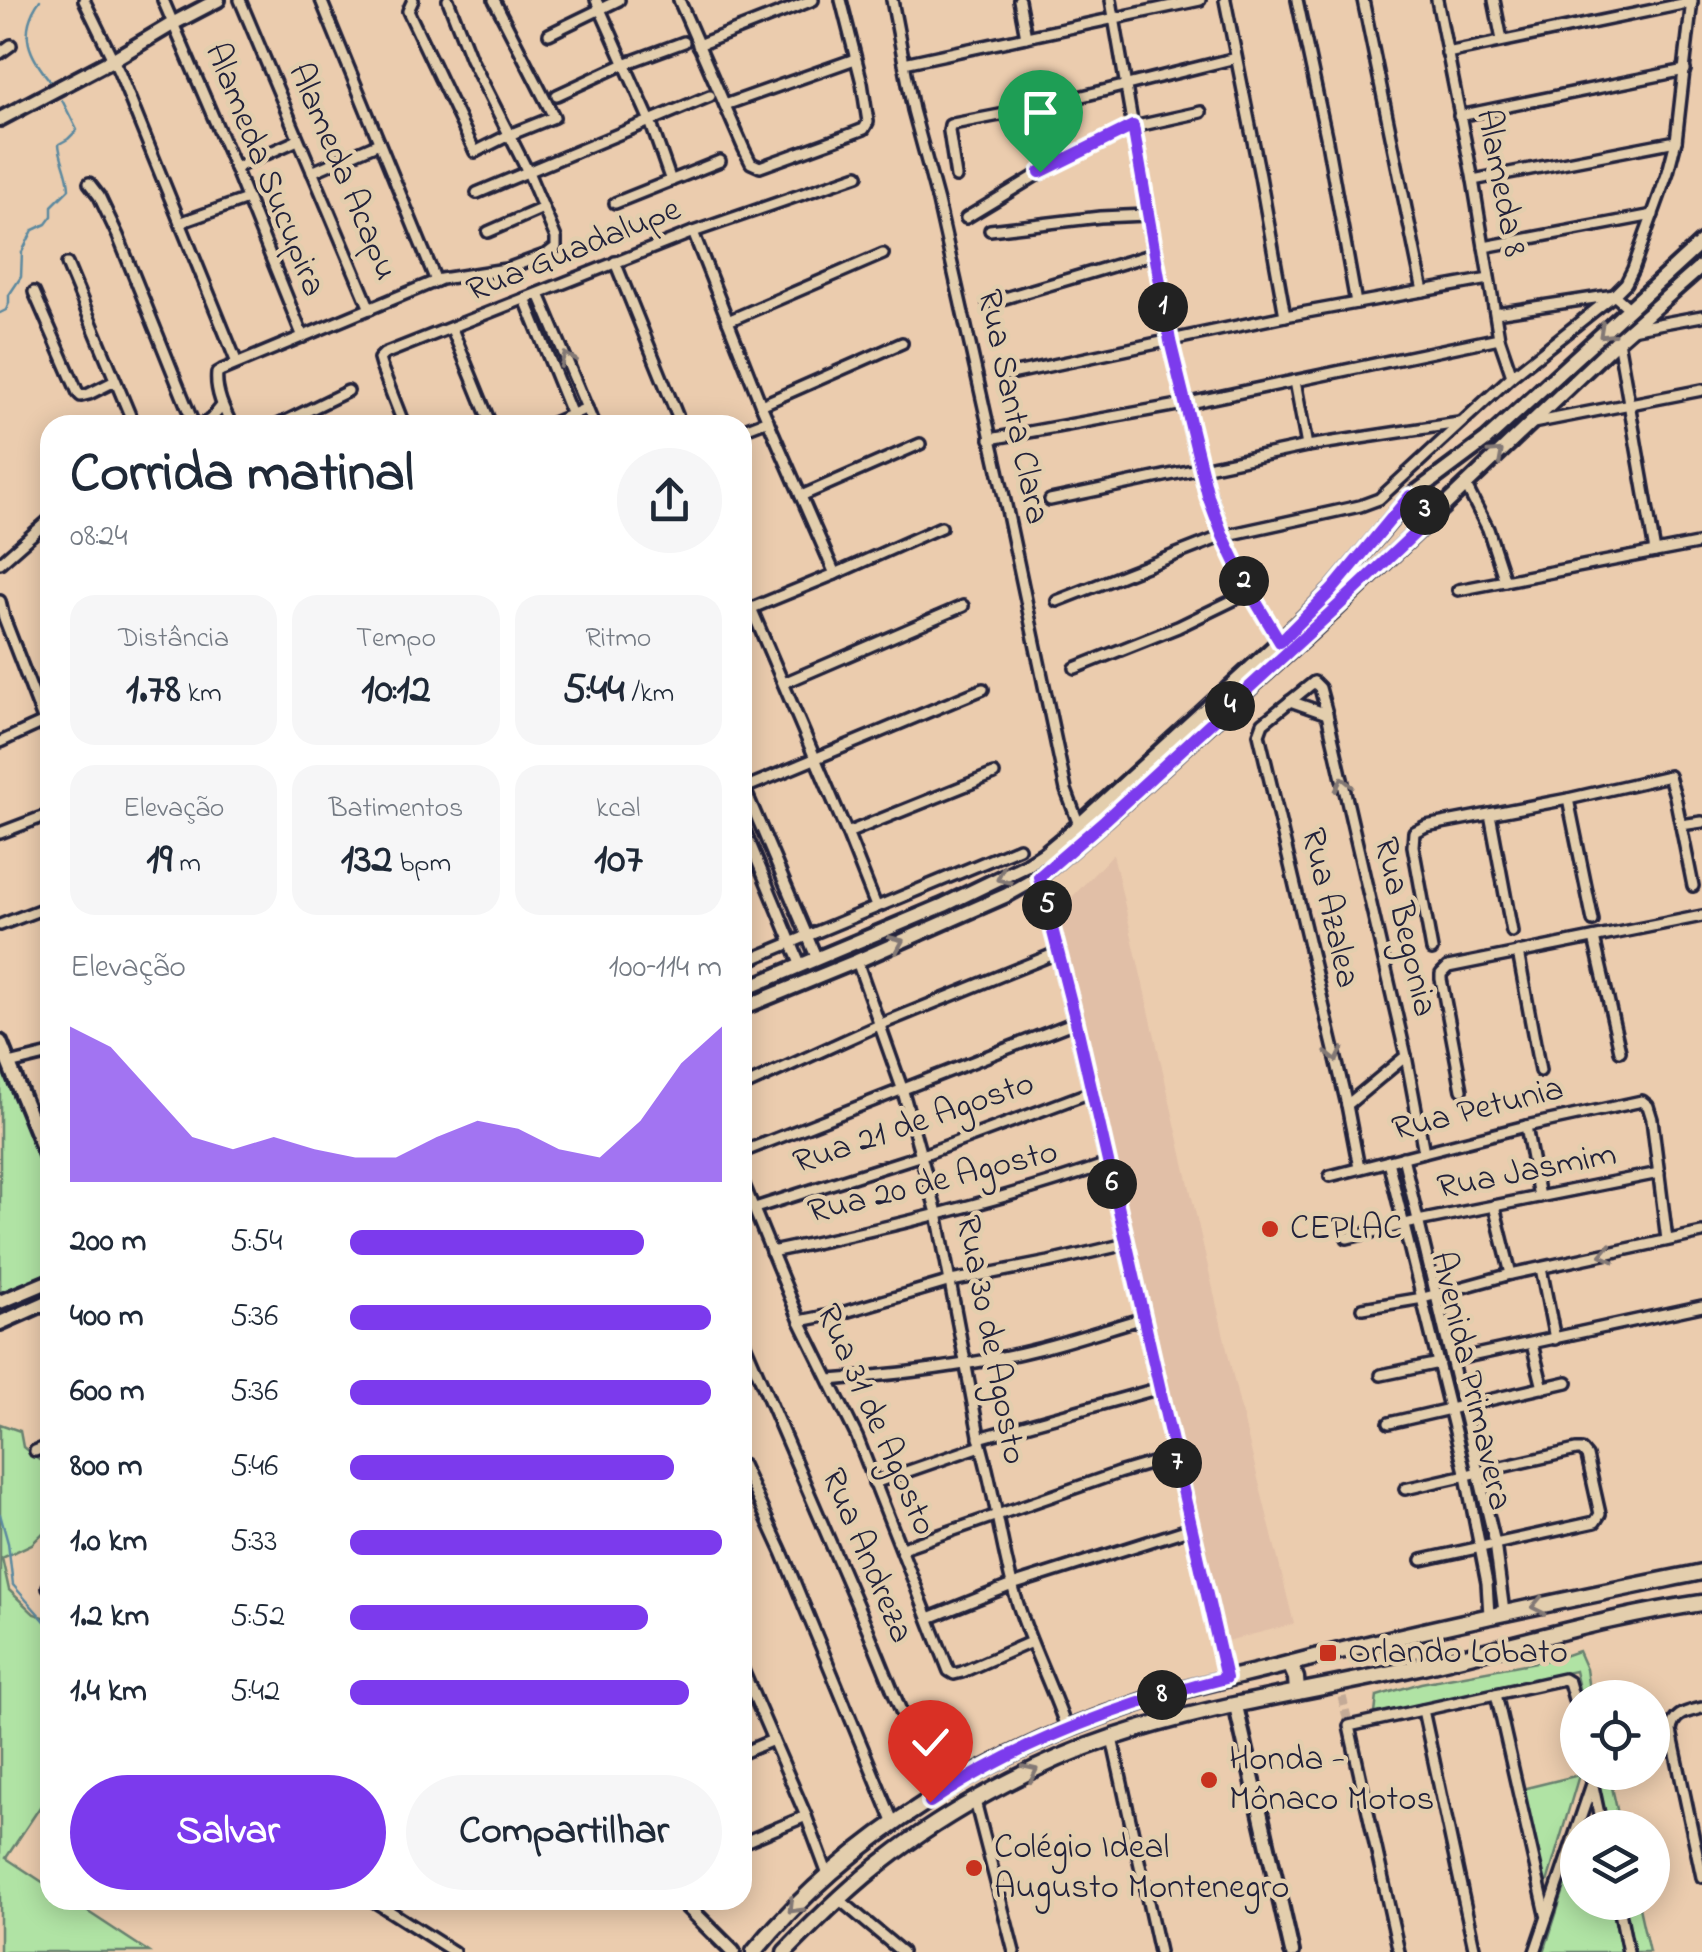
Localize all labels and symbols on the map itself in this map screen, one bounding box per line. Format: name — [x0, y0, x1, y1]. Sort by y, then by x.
street label: Alameda Sucupira — [190, 36, 338, 304]
street label: Alameda Acapu — [273, 56, 411, 288]
pin — [998, 70, 1083, 173]
street label: Alameda 8 — [1461, 105, 1539, 261]
street label: Rua Guadalupe — [459, 185, 689, 317]
pin: 1 — [1138, 282, 1188, 332]
street label: Rua Santa Clara — [962, 285, 1062, 529]
one-way arrow — [1598, 320, 1617, 338]
one-way arrow — [558, 352, 578, 369]
one-way arrow — [1485, 449, 1504, 467]
pin: 3 — [1400, 485, 1450, 535]
pin: 2 — [1219, 556, 1269, 606]
pin: 4 — [1205, 681, 1255, 731]
one-way arrow — [1334, 776, 1355, 793]
street label: Rua Azalea — [1286, 823, 1372, 993]
street label: Rua Begonia — [1359, 832, 1449, 1022]
one-way arrow — [995, 865, 1013, 885]
pin: 5 — [1022, 880, 1072, 930]
one-way arrow — [887, 936, 905, 956]
one-way arrow — [1323, 1046, 1344, 1063]
street label: Rua 21 de Agosto — [787, 1059, 1041, 1189]
street label: Rua Petunia — [1387, 1064, 1569, 1156]
street label: Rua 20 de Agosto — [803, 1127, 1063, 1239]
street label: Rua Jasmim — [1433, 1130, 1621, 1214]
pin: 6 — [1087, 1159, 1137, 1209]
place label: CEPLAC — [1290, 1204, 1402, 1255]
street label: Rua 30 de Agosto — [941, 1211, 1039, 1469]
marker: CEPLAC — [1259, 1218, 1281, 1240]
one-way arrow — [1599, 1242, 1616, 1263]
street label: Avenida Primavera — [1415, 1247, 1525, 1515]
street label: Rua 31 de Agosto — [801, 1296, 949, 1544]
pin: 7 — [1152, 1438, 1202, 1488]
street label: Rua Andreza — [806, 1461, 926, 1651]
one-way arrow — [1530, 1594, 1547, 1615]
place label: Orlando Lobato — [1348, 1628, 1568, 1679]
marker: Orlando Lobato — [1317, 1642, 1339, 1664]
pin: 8 — [1137, 1670, 1187, 1720]
pin — [888, 1700, 973, 1803]
place label: Honda - Mônaco Motos — [1229, 1735, 1434, 1826]
one-way arrow — [1021, 1765, 1039, 1785]
marker: Honda - Mônaco Motos — [1198, 1769, 1220, 1791]
place label: Colégio Ideal Augusto Montenegro — [994, 1823, 1290, 1914]
marker: Colégio Ideal Augusto Montenegro — [963, 1857, 985, 1879]
one-way arrow — [788, 1896, 806, 1914]

